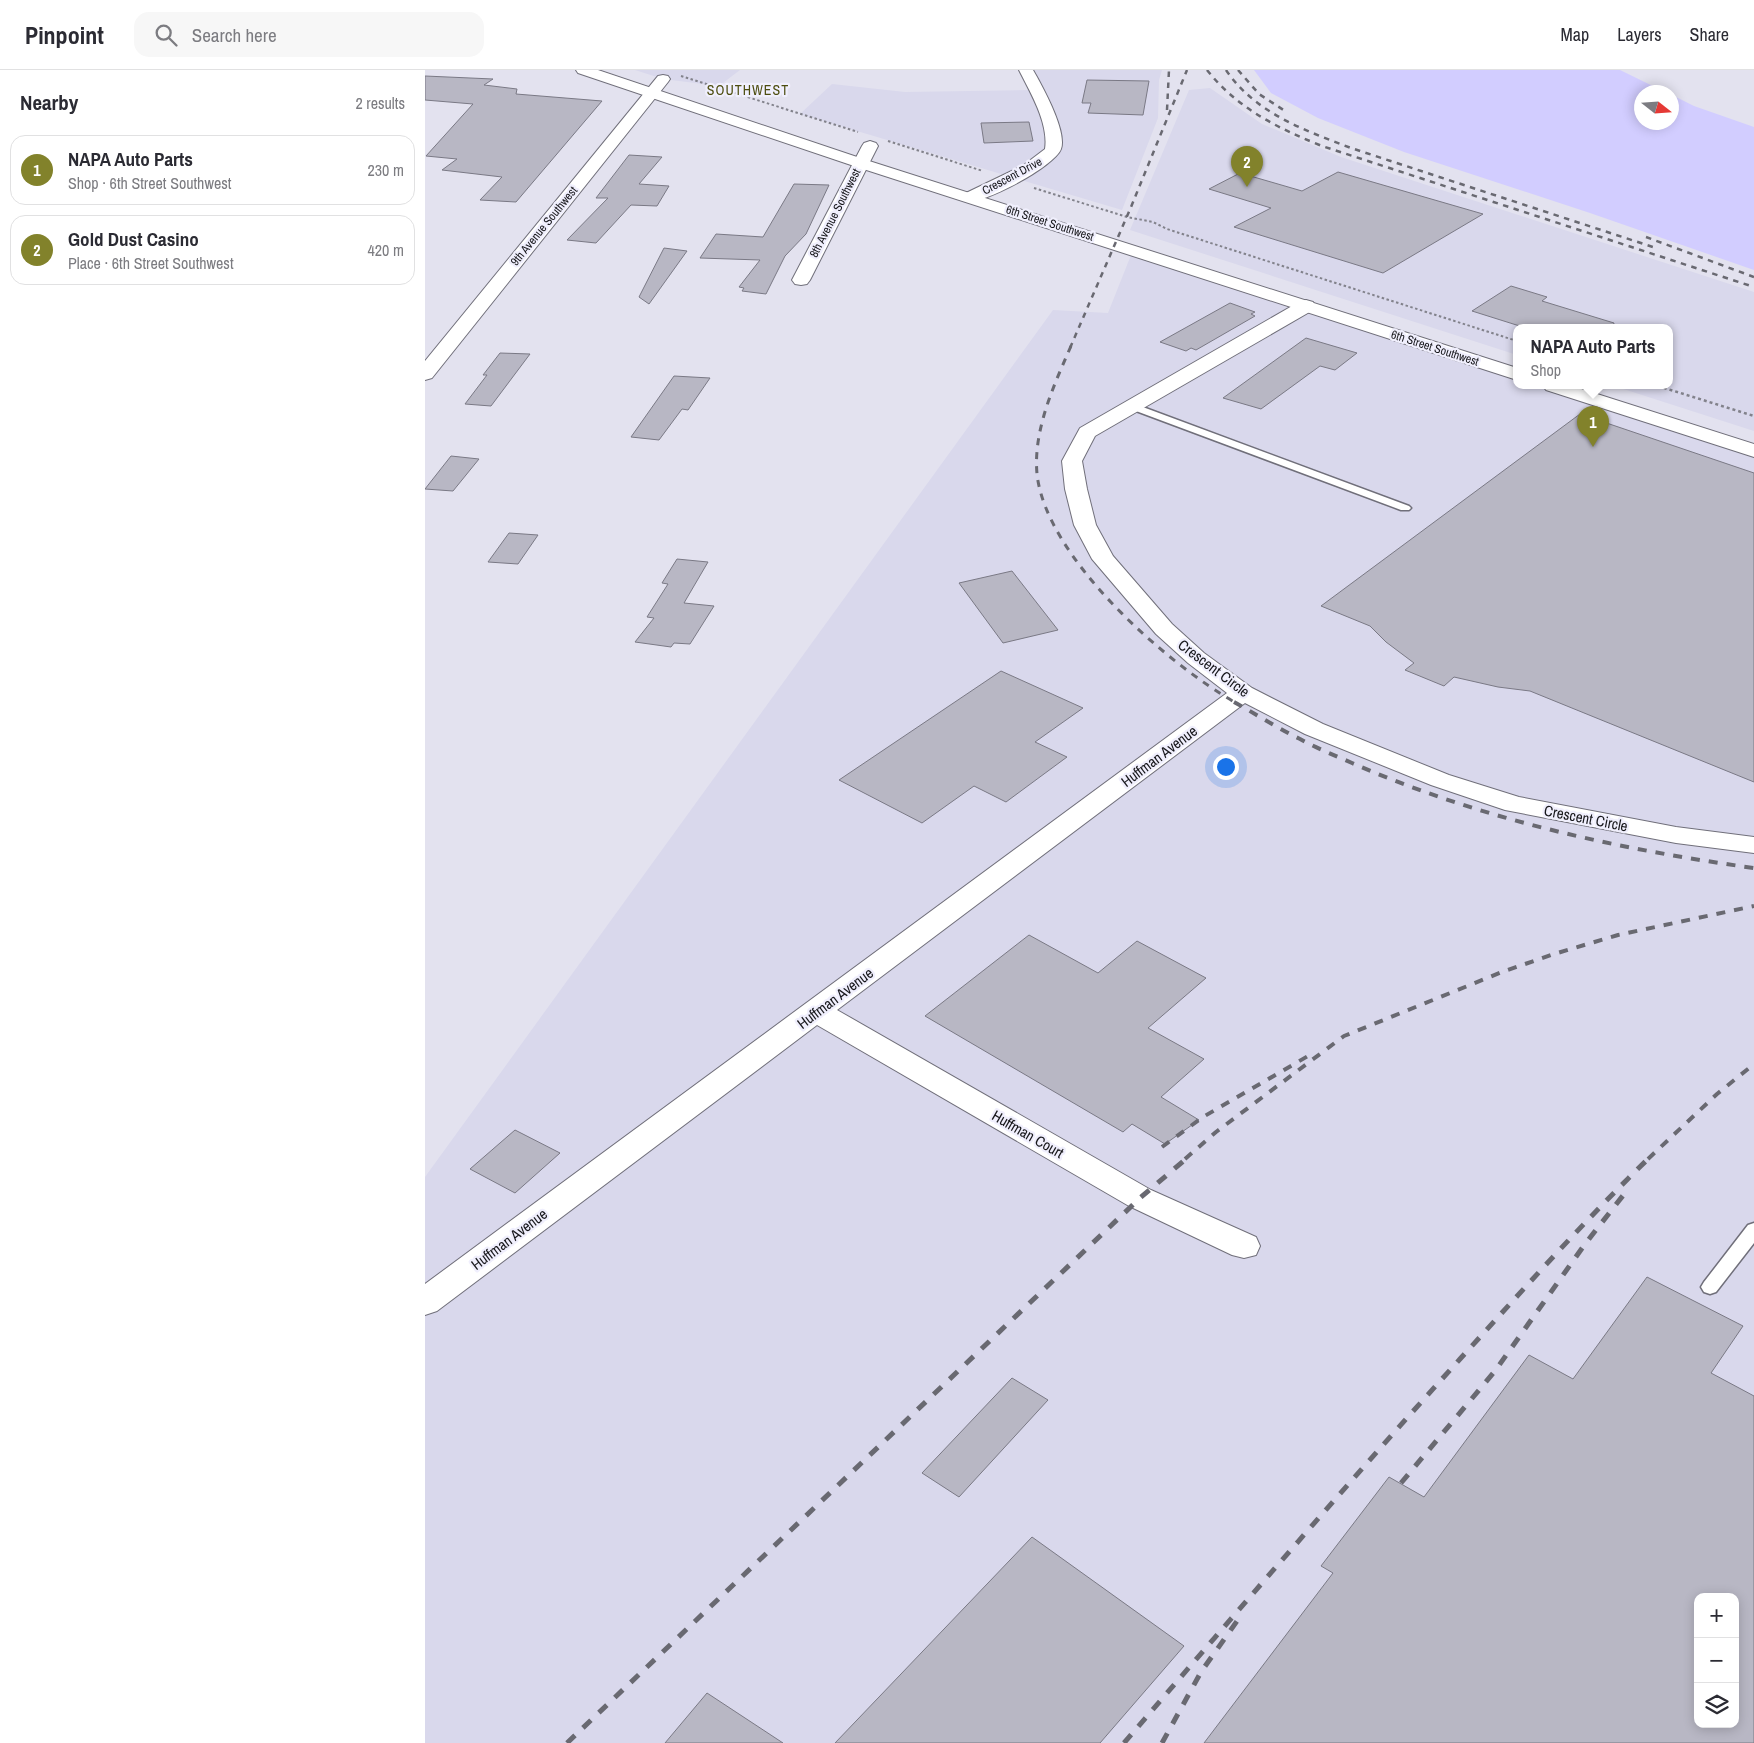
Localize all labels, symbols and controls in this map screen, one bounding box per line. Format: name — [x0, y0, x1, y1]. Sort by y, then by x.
search box — [134, 12, 484, 57]
text: Pinpoint — [25, 19, 104, 51]
icon: search — [152, 21, 180, 49]
text: Search here — [192, 22, 277, 48]
text: Map — [1561, 22, 1589, 47]
text: Layers — [1617, 22, 1662, 47]
text: Share — [1690, 22, 1729, 47]
district label: SOUTHWEST — [707, 81, 789, 99]
north arrow — [1634, 85, 1679, 130]
text: Nearby — [20, 88, 78, 117]
text: 2 results — [355, 92, 405, 114]
text: NAPA Auto Parts — [68, 146, 193, 172]
pin: 2 — [1231, 146, 1263, 187]
street label: Crescent Drive — [979, 154, 1045, 198]
text: 1 — [33, 159, 41, 181]
text: 230 m — [368, 159, 404, 181]
street label: 8th Avenue Southwest — [806, 166, 864, 260]
text: Shop · 6th Street Southwest — [68, 172, 231, 194]
street label: 9th Avenue Southwest — [507, 183, 581, 269]
street label: 6th Street Southwest — [1004, 201, 1096, 245]
text: Gold Dust Casino — [68, 226, 199, 252]
text: 2 — [33, 239, 41, 261]
text: 420 m — [368, 239, 404, 261]
text: Place · 6th Street Southwest — [68, 252, 234, 274]
popup — [1513, 324, 1673, 389]
street label: 6th Street Southwest — [1389, 326, 1481, 370]
text: NAPA Auto Parts — [1531, 333, 1655, 359]
text: Shop — [1531, 359, 1561, 381]
pin: 1 — [1577, 406, 1609, 447]
street label: Crescent Circle — [1174, 634, 1254, 702]
street label: Huffman Avenue — [1117, 720, 1202, 792]
your location — [1213, 754, 1239, 780]
street label: Crescent Circle — [1542, 800, 1630, 836]
street label: Huffman Avenue — [793, 962, 878, 1034]
street label: Huffman Court — [988, 1105, 1068, 1163]
street label: Huffman Avenue — [467, 1203, 552, 1275]
map controls — [1694, 1593, 1739, 1728]
button: + — [1694, 1593, 1739, 1638]
button: − — [1694, 1638, 1739, 1683]
button: layers — [1694, 1683, 1739, 1728]

